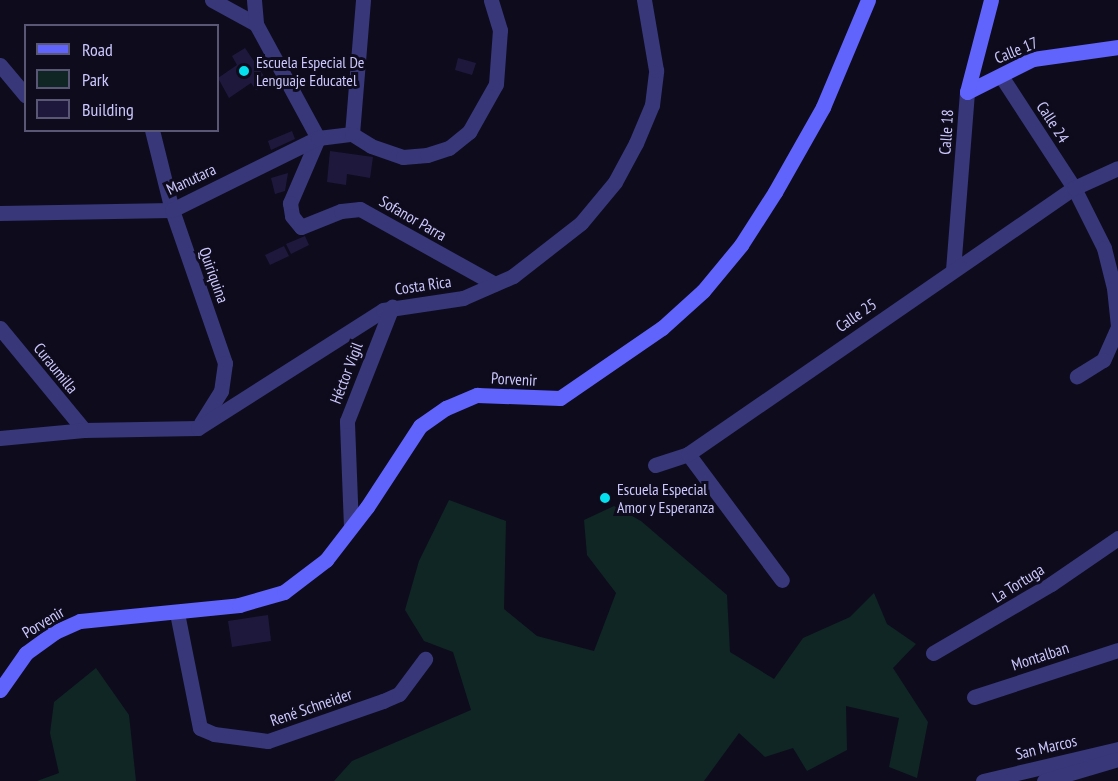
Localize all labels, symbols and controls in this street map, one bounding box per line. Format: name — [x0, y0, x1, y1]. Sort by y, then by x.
legend — [24, 24, 219, 132]
street label: Calle 17 — [991, 33, 1041, 67]
text: Road — [82, 38, 113, 61]
place label: Escuela Especial De Lenguaje Educatel — [256, 52, 364, 90]
marker: Escuela Especial De Lenguaje Educatel — [237, 64, 251, 78]
text: Park — [82, 68, 109, 91]
text: Building — [82, 98, 134, 121]
street label: Calle 24 — [1033, 98, 1073, 146]
street label: Calle 18 — [935, 109, 957, 155]
street label: Manutara — [163, 159, 219, 199]
street label: Sofanor Parra — [376, 191, 450, 245]
street label: Quiriquina — [195, 245, 233, 305]
street label: Costa Rica — [394, 272, 452, 298]
street label: Calle 25 — [832, 294, 880, 336]
street label: Curaumilla — [30, 339, 82, 397]
street label: Héctor Vigil — [325, 339, 367, 407]
street label: Porvenir — [491, 368, 537, 390]
place label: Escuela Especial Amor y Esperanza — [617, 479, 715, 517]
marker: Escuela Especial Amor y Esperanza — [598, 491, 612, 505]
street label: La Tortuga — [988, 559, 1048, 607]
street label: Porvenir — [18, 602, 68, 642]
street label: Montalban — [1009, 638, 1071, 674]
street label: René Schneider — [268, 684, 354, 730]
street label: San Marcos — [1013, 731, 1079, 763]

